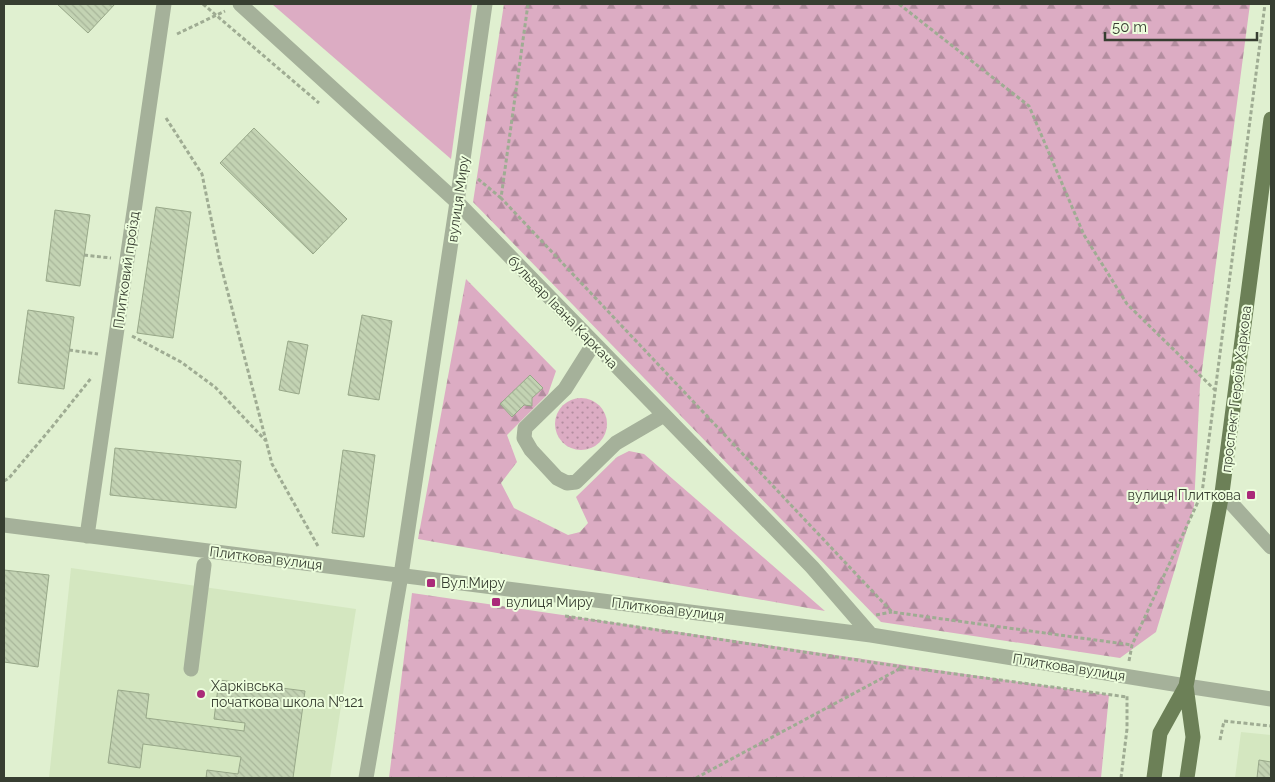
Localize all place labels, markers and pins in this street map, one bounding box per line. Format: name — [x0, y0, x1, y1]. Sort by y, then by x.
place label: вулиця Плиткова — [1127, 487, 1241, 503]
marker: вулиця Плиткова — [1245, 489, 1257, 501]
place label: Вул.Миру — [441, 575, 506, 591]
marker: Вул.Миру — [425, 577, 437, 589]
place label: вулиця Миру — [506, 594, 593, 610]
marker: вулиця Миру — [490, 596, 502, 608]
place label: Харківська початкова школа №121 — [211, 678, 363, 710]
marker: Харківська початкова школа №121 — [195, 688, 207, 700]

